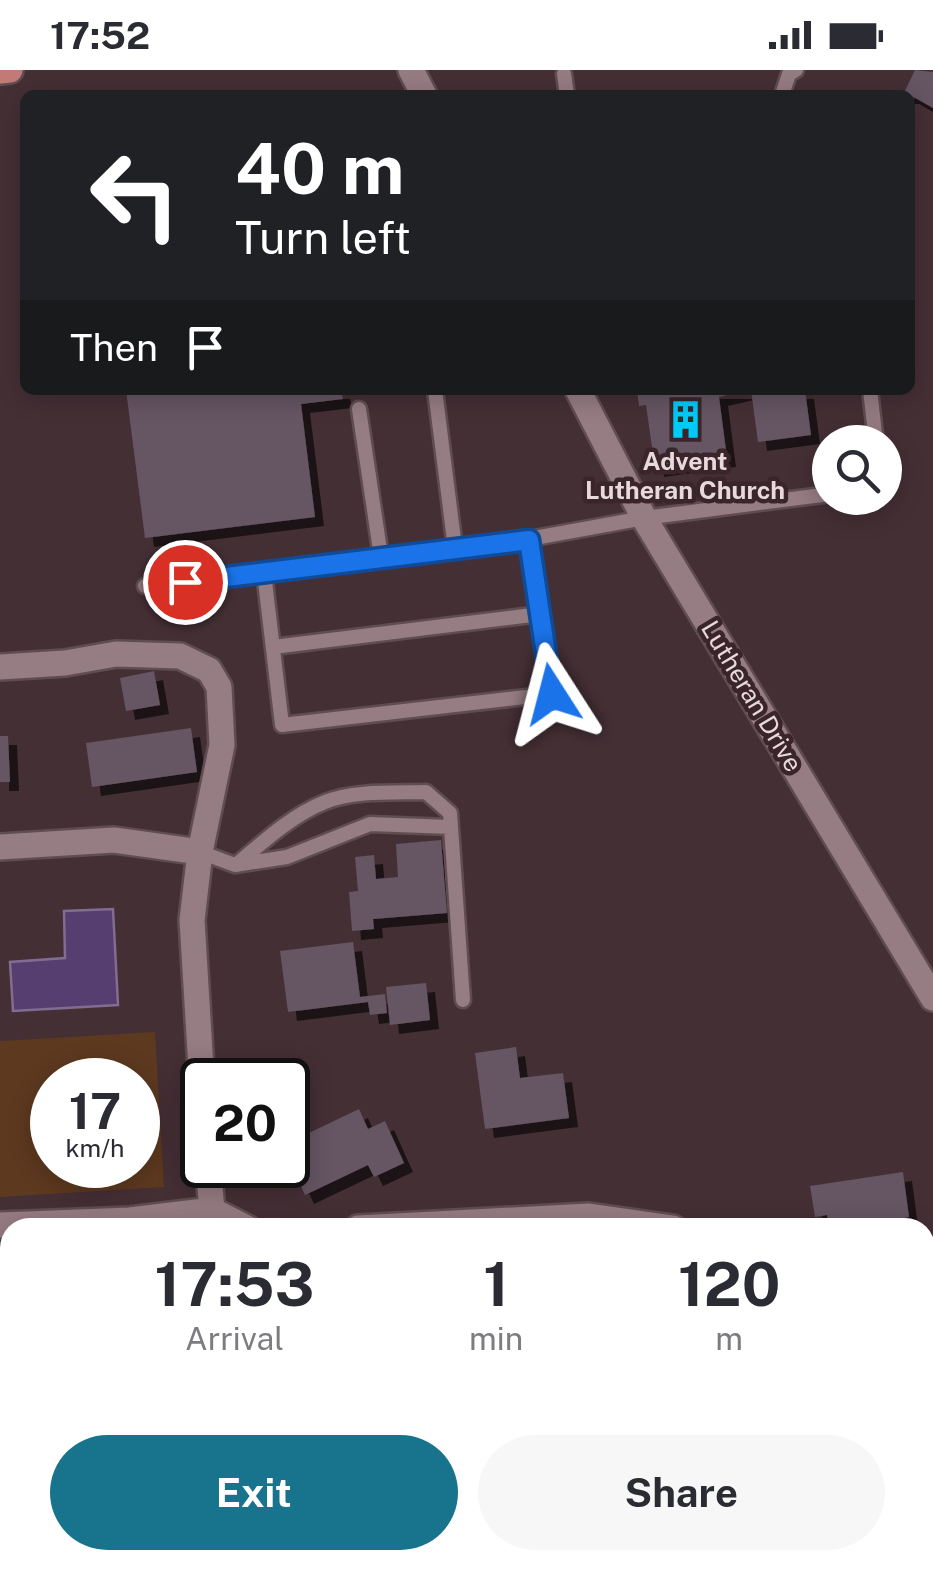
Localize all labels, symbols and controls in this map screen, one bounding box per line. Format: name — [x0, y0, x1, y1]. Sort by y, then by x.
text: 17:52 — [50, 13, 150, 58]
text: 40 m — [235, 127, 405, 210]
icon: left — [70, 130, 200, 260]
text: Turn left — [235, 211, 411, 264]
icon: arrive — [178, 320, 233, 375]
text: Then — [70, 325, 158, 370]
building icon: Advent Lutheran Church — [664, 399, 706, 441]
map controls — [812, 425, 902, 515]
button: search — [812, 425, 902, 515]
place label: Advent Lutheran Church — [585, 446, 785, 505]
pin — [143, 540, 228, 625]
icon: arrive — [158, 555, 213, 610]
street label: Lutheran Drive — [695, 615, 809, 777]
position arrow — [500, 642, 604, 746]
speed limit sign: 20 — [180, 1058, 310, 1188]
text: 17 — [69, 1081, 121, 1140]
text: km/h — [66, 1133, 124, 1163]
text: 17:53 — [155, 1249, 314, 1320]
text: 1 — [483, 1249, 509, 1320]
text: 120 — [678, 1249, 780, 1320]
text: Arrival — [185, 1320, 284, 1357]
text: min — [469, 1320, 523, 1357]
text: m — [715, 1320, 743, 1357]
button: Exit — [50, 1435, 458, 1550]
button: Share — [478, 1435, 885, 1550]

